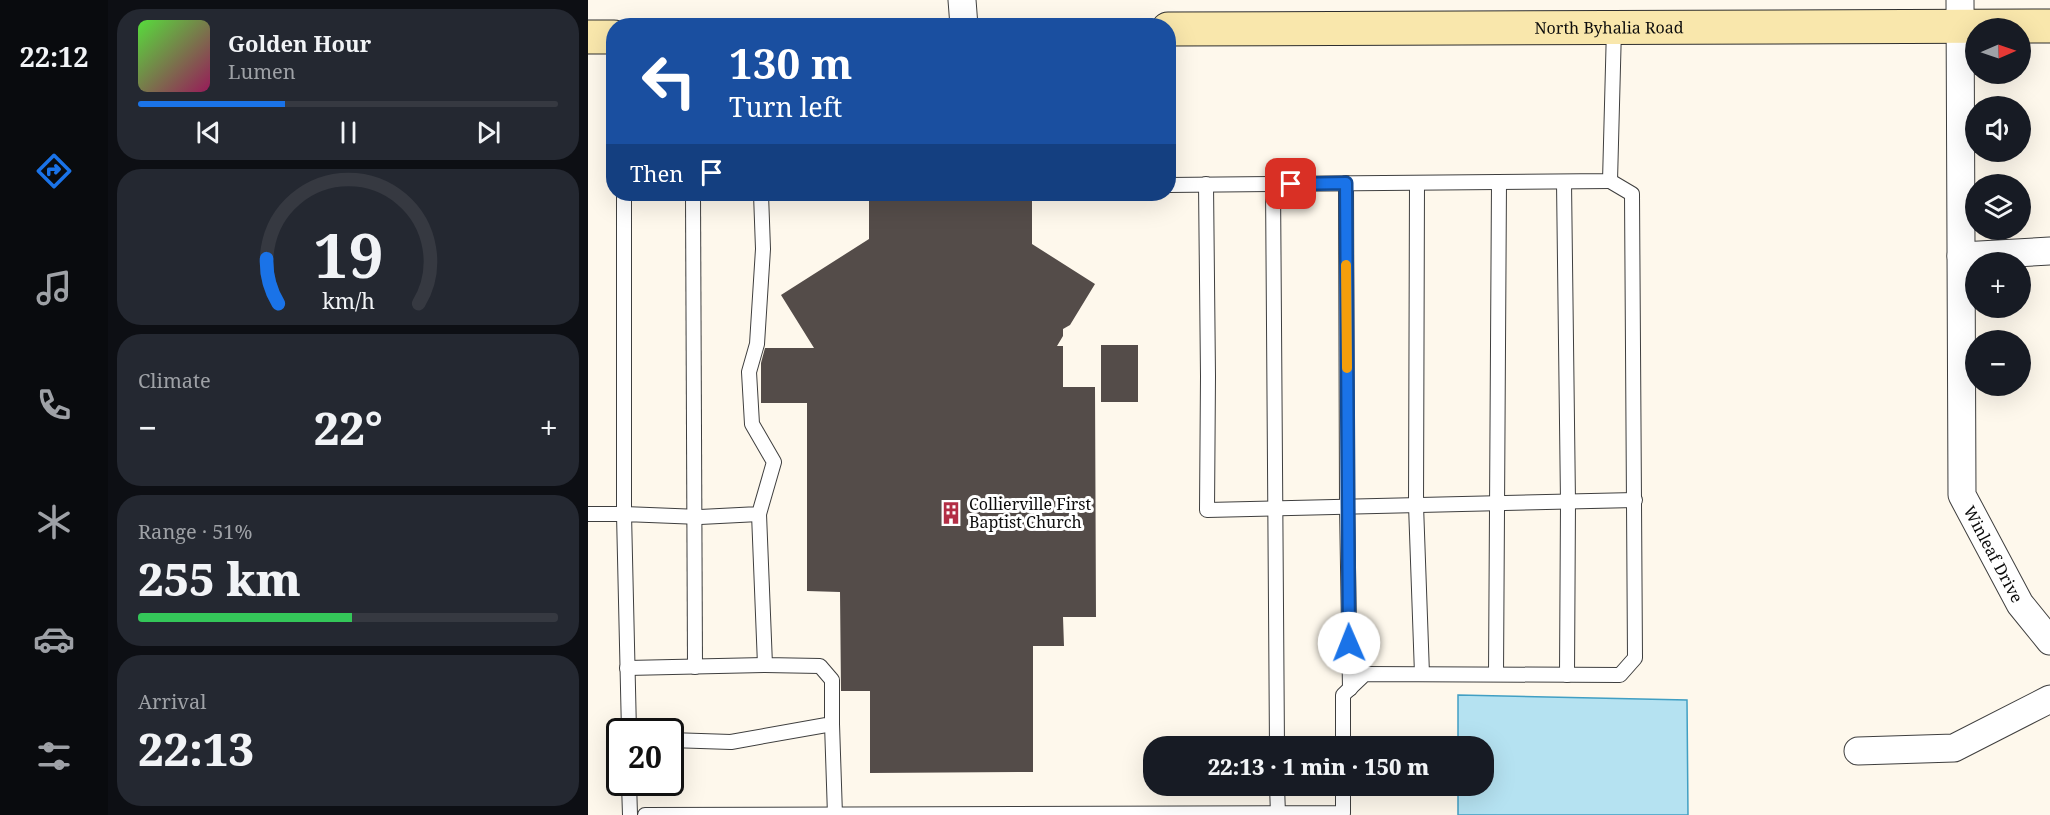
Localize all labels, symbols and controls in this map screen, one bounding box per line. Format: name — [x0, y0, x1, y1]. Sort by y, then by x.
street label: North Byhalia Road — [1534, 16, 1684, 39]
north arrow — [1965, 18, 2031, 84]
map controls — [1965, 18, 2031, 396]
text: Golden Hour — [228, 28, 371, 58]
text: 130 m — [729, 34, 853, 91]
text: 22:12 — [19, 38, 89, 75]
icon: left — [630, 42, 708, 120]
text: Lumen — [228, 58, 296, 85]
text: Turn left — [729, 88, 842, 125]
button: sound — [1965, 96, 2031, 162]
icon: previous — [192, 116, 225, 149]
icon: pause — [332, 116, 365, 149]
icon: next — [472, 116, 505, 149]
icon: directions — [33, 150, 75, 192]
icon: arrive — [695, 156, 728, 189]
text: Then — [630, 158, 683, 188]
pin — [1265, 158, 1316, 209]
icon: arrive — [1274, 167, 1307, 200]
button: layers — [1965, 174, 2031, 240]
text: 19 — [313, 211, 383, 296]
button: + — [1965, 252, 2031, 318]
icon: music — [33, 267, 75, 309]
text: km/h — [322, 287, 375, 316]
button: − — [1965, 330, 2031, 396]
text: Climate — [138, 367, 211, 394]
icon: phone — [33, 384, 75, 426]
text: 22° — [314, 397, 383, 458]
text: − — [138, 405, 157, 450]
text: + — [540, 405, 558, 450]
place label: Collierville First Baptist Church — [969, 493, 1092, 533]
building icon: Collierville First Baptist Church — [938, 500, 964, 526]
icon: climate — [33, 501, 75, 543]
street label: Winleaf Drive — [1959, 502, 2028, 607]
text: Range · 51% — [138, 518, 252, 545]
text: 255 km — [138, 548, 301, 609]
position arrow — [1317, 611, 1381, 675]
icon: car — [33, 618, 75, 660]
text: Arrival — [138, 688, 206, 715]
text: 22:13 — [138, 718, 254, 779]
speed limit sign: 20 — [606, 718, 684, 796]
icon: filters — [33, 735, 75, 777]
text: 22:13 · 1 min · 150 m — [1208, 751, 1429, 781]

